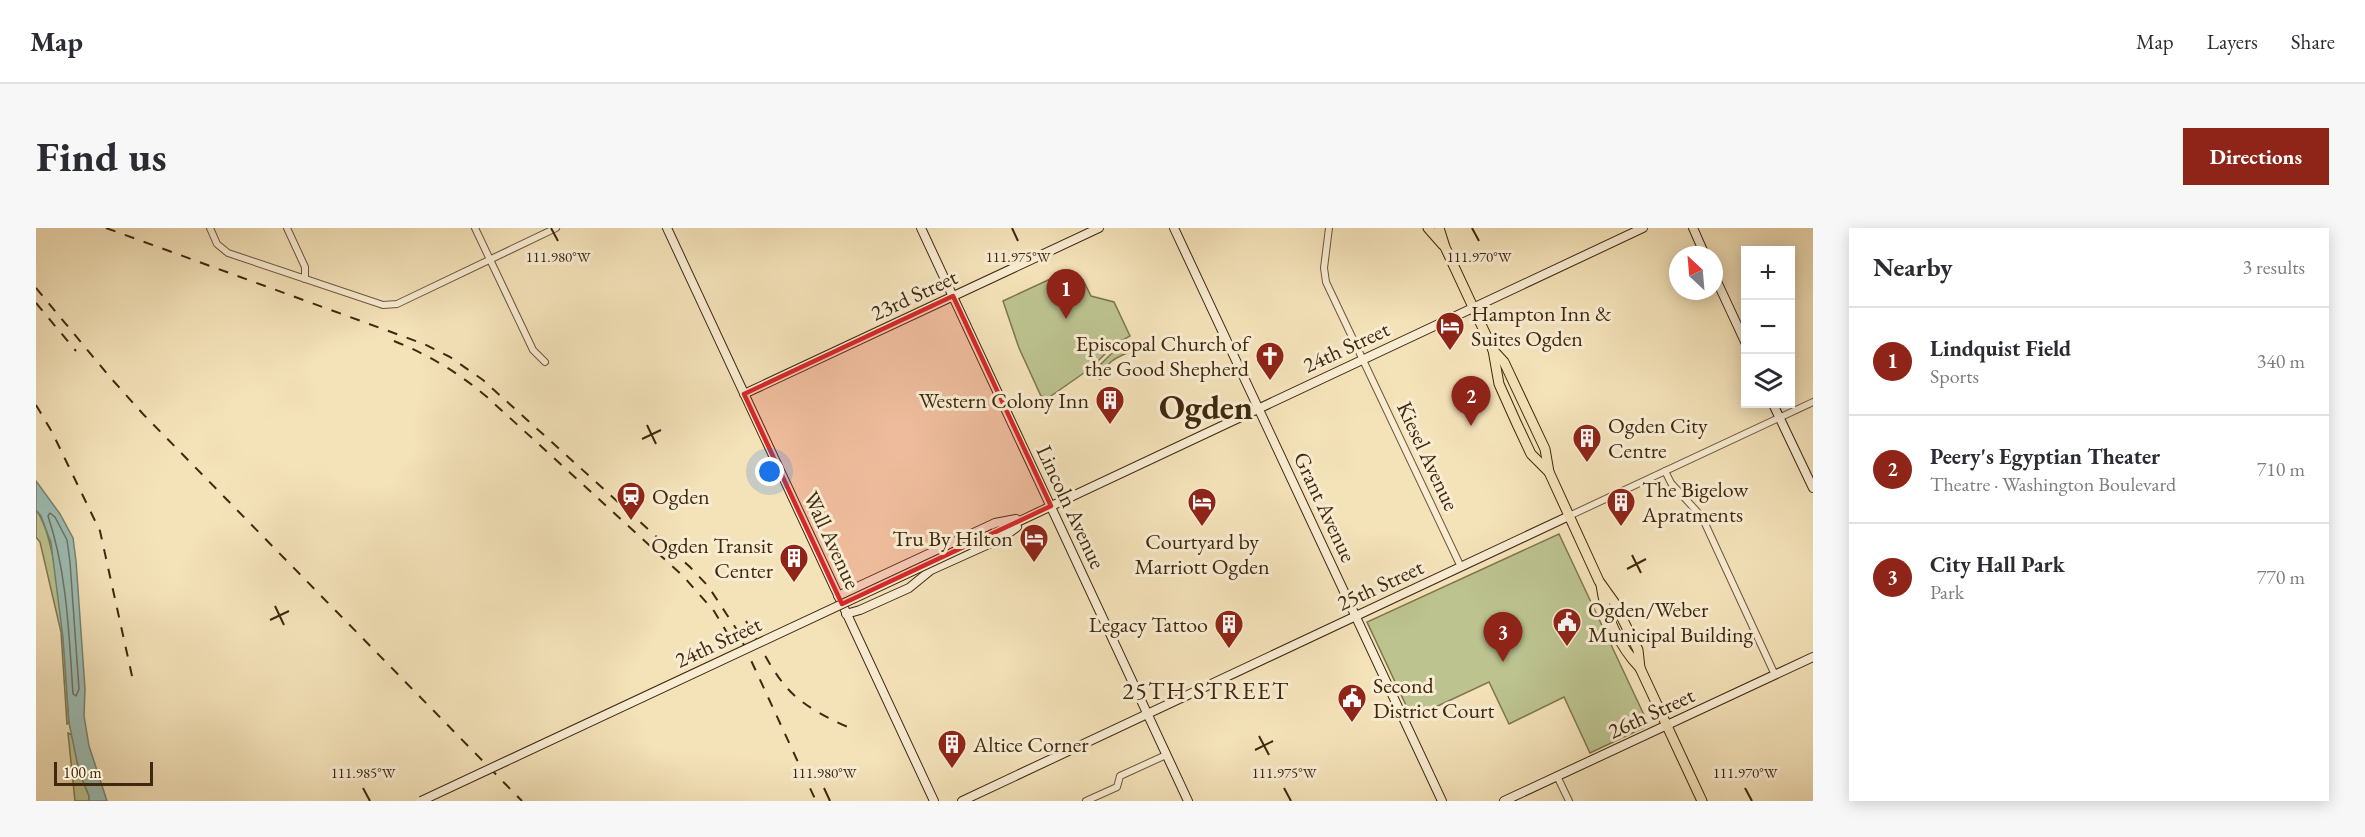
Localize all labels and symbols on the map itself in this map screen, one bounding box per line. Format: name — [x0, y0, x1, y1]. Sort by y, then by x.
north arrow — [1669, 246, 1723, 300]
text: 111.980°W — [526, 247, 591, 266]
text: 111.975°W — [986, 247, 1051, 266]
text: 111.970°W — [1447, 247, 1512, 266]
street label: 23rd Street — [866, 262, 962, 328]
pin: 1 — [1046, 270, 1086, 319]
place label: Hampton Inn & Suites Ogden — [1471, 299, 1612, 353]
hotel icon: Hampton Inn & Suites Ogden — [1434, 310, 1466, 352]
street label: 24th Street — [1298, 314, 1394, 380]
place label: Episcopal Church of the Good Shepherd — [1075, 329, 1252, 383]
church icon: Episcopal Church of the Good Shepherd — [1254, 340, 1286, 382]
pin: 2 — [1452, 376, 1490, 426]
building icon: Western Colony Inn — [1094, 384, 1126, 426]
district label: Ogden — [1159, 385, 1253, 429]
place label: Western Colony Inn — [919, 386, 1089, 415]
street label: Kiesel Avenue — [1390, 397, 1466, 516]
place label: Ogden City Centre — [1608, 411, 1708, 465]
building icon: Ogden City Centre — [1571, 422, 1603, 464]
street label: Lincoln Avenue — [1030, 440, 1112, 574]
street label: Grant Avenue — [1287, 447, 1363, 567]
your location — [755, 457, 784, 486]
place label: The Bigelow Apratments — [1641, 475, 1749, 529]
station icon: Ogden — [615, 480, 647, 522]
place label: Ogden — [652, 482, 710, 511]
street label: Wall Avenue — [797, 486, 867, 594]
hotel icon: Courtyard by Marriott Ogden — [1186, 486, 1218, 528]
building icon: The Bigelow Apratments — [1605, 486, 1637, 528]
hotel icon: Tru By Hilton — [1018, 522, 1050, 564]
place label: Tru By Hilton — [892, 524, 1013, 553]
place label: Courtyard by Marriott Ogden — [1134, 527, 1270, 581]
place label: Ogden Transit Center — [651, 531, 774, 585]
building icon: Ogden Transit Center — [778, 542, 810, 584]
street label: 25th Street — [1332, 552, 1428, 618]
place label: Ogden/Weber Municipal Building — [1588, 595, 1754, 649]
public building icon: Ogden/Weber Municipal Building — [1551, 606, 1583, 648]
building icon: Legacy Tattoo — [1213, 608, 1245, 650]
street label: 24th Street — [670, 609, 766, 675]
place label: Legacy Tattoo — [1089, 610, 1208, 639]
pin: 3 — [1484, 612, 1522, 662]
place label: Second District Court — [1373, 671, 1494, 725]
district label: 25TH STREET — [1122, 675, 1290, 706]
street label: 26th Street — [1603, 680, 1699, 746]
public building icon: Second District Court — [1336, 682, 1368, 724]
building icon: Altice Corner — [936, 728, 968, 770]
place label: Altice Corner — [972, 730, 1089, 759]
scale bar — [54, 759, 153, 786]
text: 111.985°W — [331, 763, 396, 782]
text: 111.980°W — [792, 763, 857, 782]
text: 111.975°W — [1252, 763, 1317, 782]
text: 111.970°W — [1713, 763, 1778, 782]

